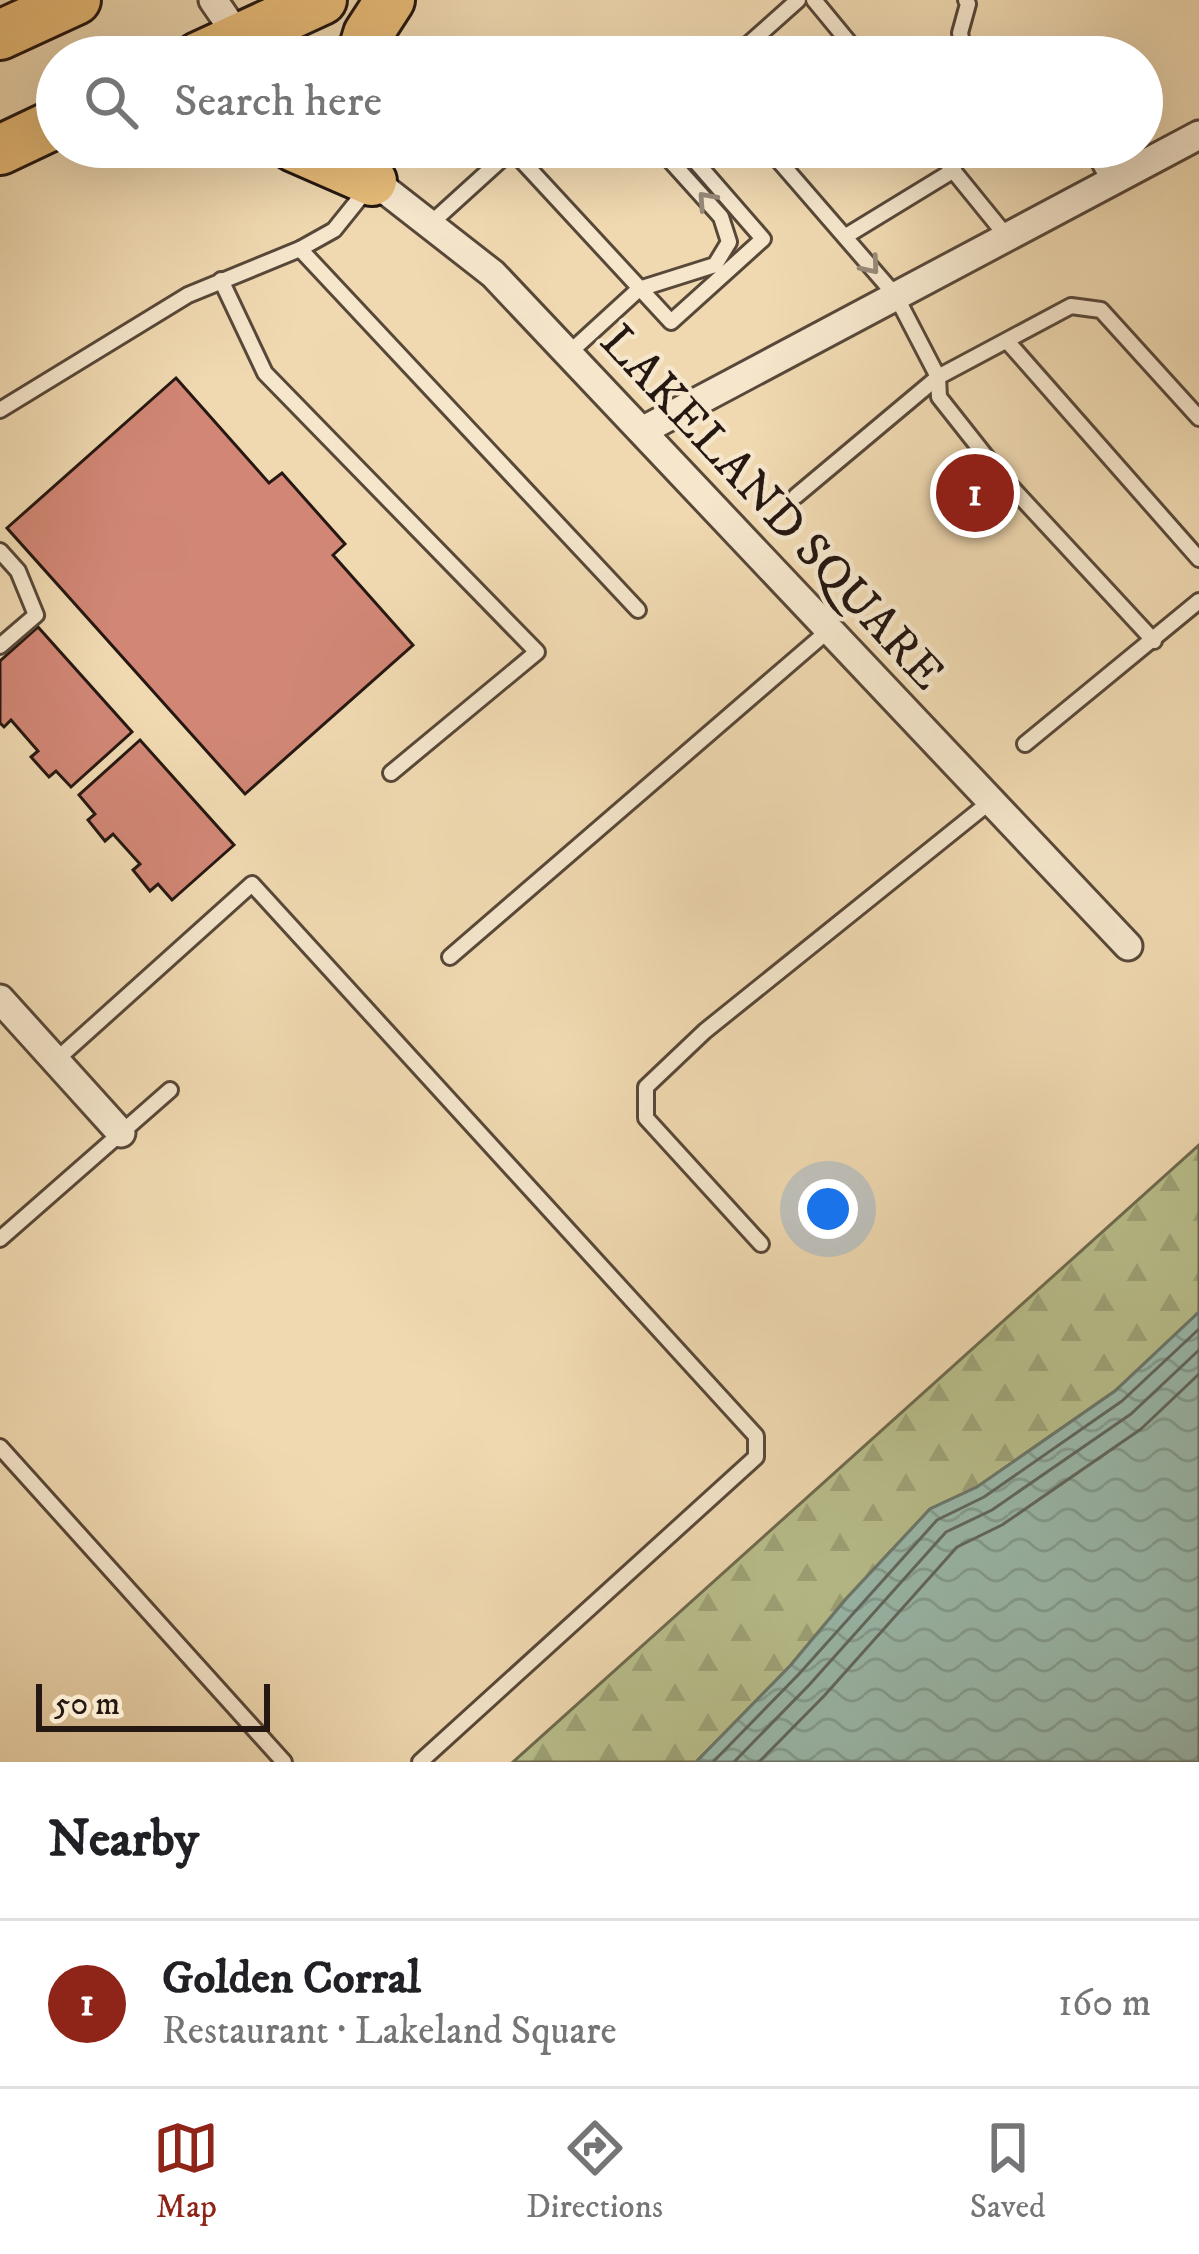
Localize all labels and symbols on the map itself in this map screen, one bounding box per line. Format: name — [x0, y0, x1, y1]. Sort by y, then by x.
one-way arrow — [699, 192, 720, 214]
one-way arrow — [857, 252, 878, 274]
street label: LAKELAND SQUARE — [587, 313, 957, 703]
pin: 1 — [936, 448, 1014, 538]
your location — [798, 1179, 858, 1239]
scale bar — [36, 1678, 270, 1731]

